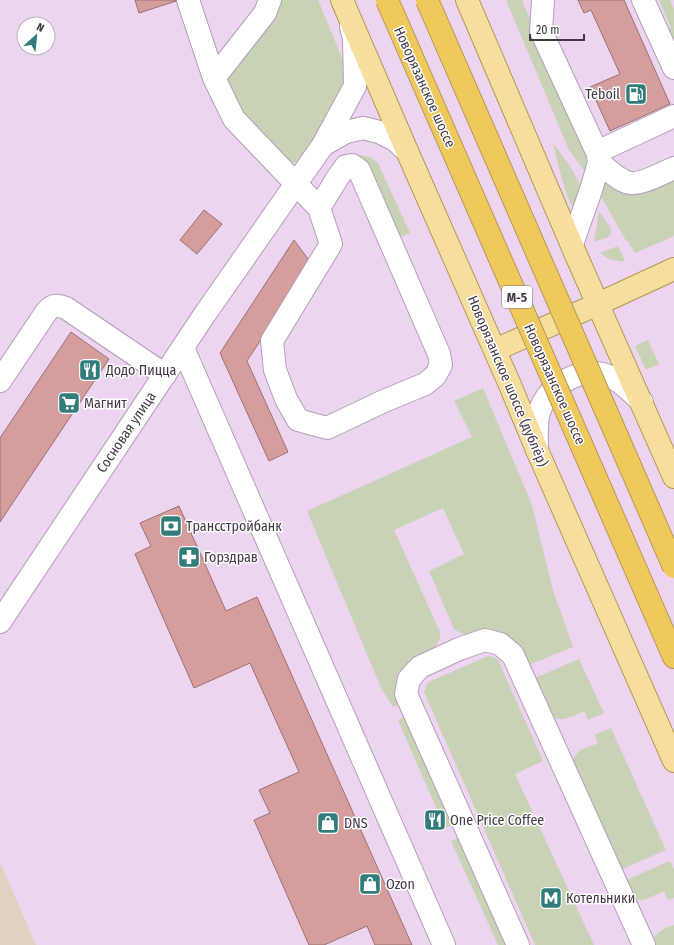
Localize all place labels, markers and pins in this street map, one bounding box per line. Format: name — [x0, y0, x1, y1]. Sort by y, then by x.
fuel station icon: Teboil — [623, 81, 649, 107]
place label: Teboil — [585, 86, 620, 103]
restaurant icon: Додо Пицца — [77, 357, 103, 383]
place label: Додо Пицца — [105, 362, 176, 379]
supermarket icon: Магнит — [56, 390, 82, 416]
place label: Магнит — [84, 395, 127, 412]
bank icon: Трансстройбанк — [158, 513, 184, 539]
place label: Трансстройбанк — [186, 518, 282, 535]
pharmacy icon: Горздрав — [176, 544, 202, 570]
place label: Горздрав — [204, 549, 258, 566]
restaurant icon: One Price Coffee — [422, 807, 448, 833]
shop icon: DNS — [315, 810, 341, 836]
place label: One Price Coffee — [450, 812, 544, 829]
place label: DNS — [344, 815, 368, 832]
shop icon: Ozon — [357, 871, 383, 897]
place label: Ozon — [386, 876, 415, 893]
metro station icon: Котельники — [538, 885, 564, 911]
place label: Котельники — [566, 890, 635, 907]

